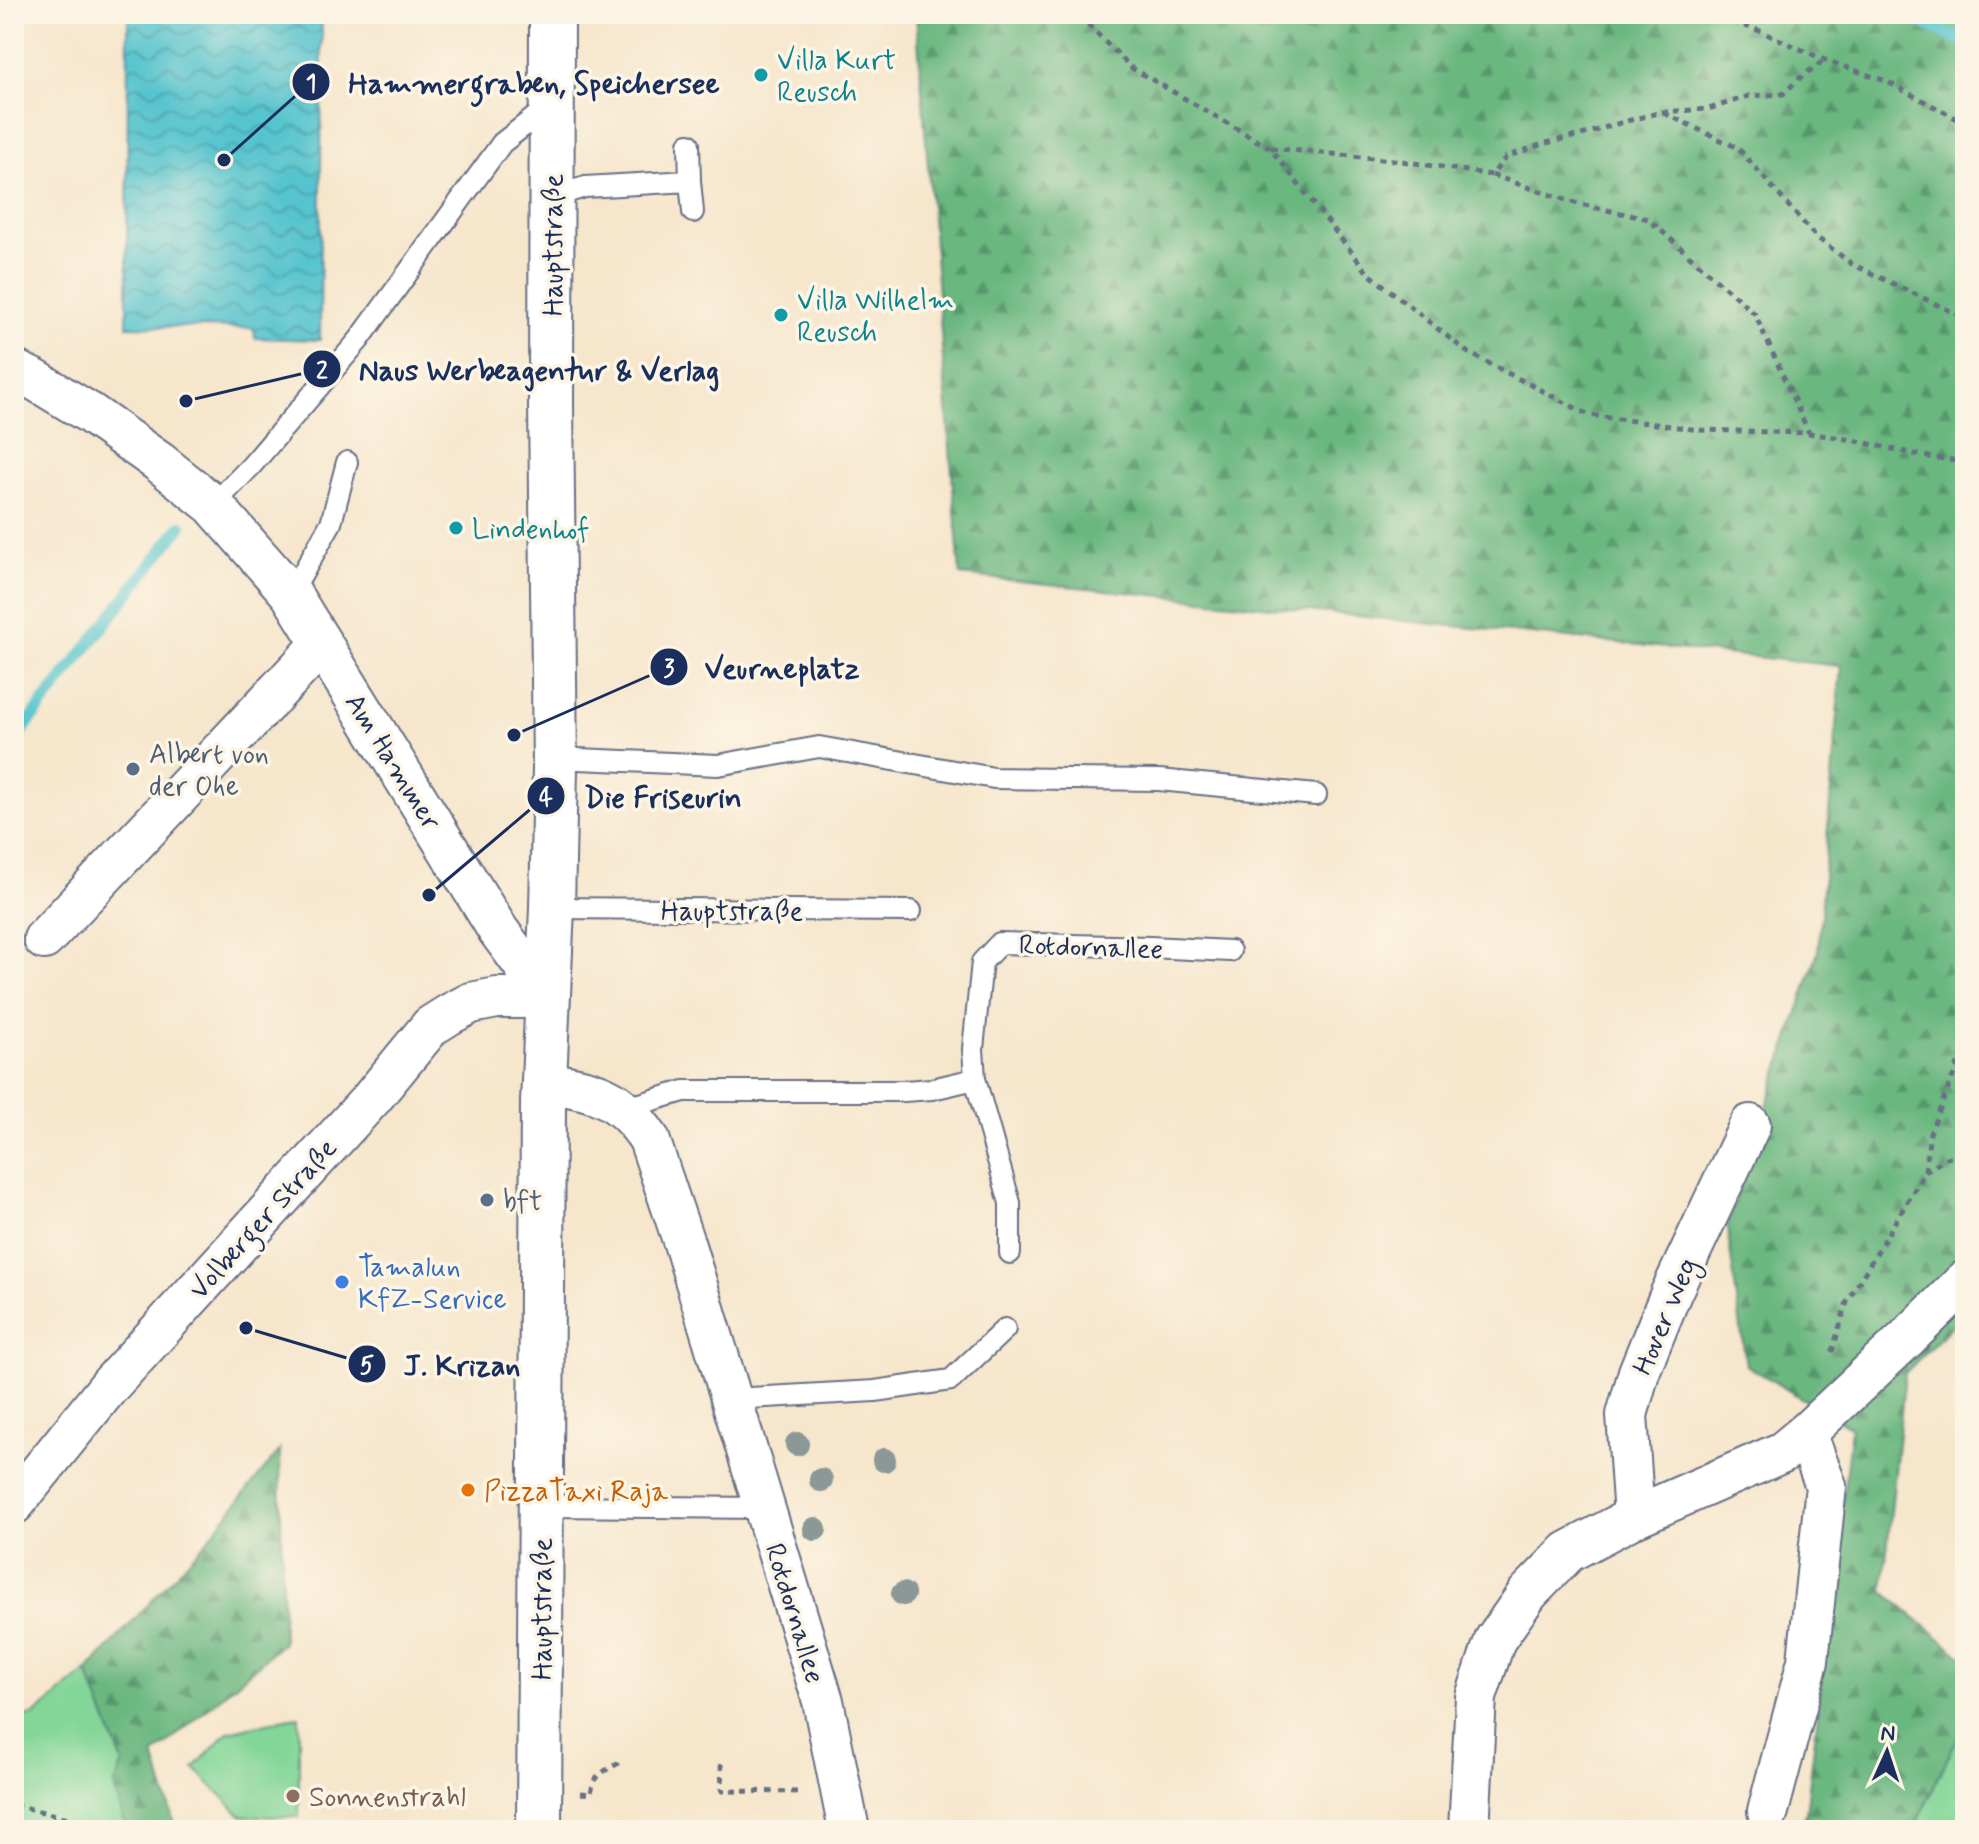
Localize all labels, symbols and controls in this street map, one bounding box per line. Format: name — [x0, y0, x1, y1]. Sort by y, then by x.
place label: Villa Kurt Reusch — [777, 43, 896, 112]
callout: Hammergraben, Speichersee — [291, 55, 737, 109]
text: Hammergraben, Speichersee — [348, 65, 720, 108]
marker: Villa Kurt Reusch — [752, 66, 770, 84]
text: 1 — [306, 69, 316, 100]
street label: Hauptstraße — [536, 174, 573, 316]
place label: Villa Wilhelm Reusch — [797, 283, 954, 352]
marker: Villa Wilhelm Reusch — [772, 306, 790, 324]
callout: Naus Werbeagentur & Verlag — [302, 342, 737, 396]
text: Naus Werbeagentur & Verlag — [359, 352, 719, 392]
text: 2 — [316, 356, 328, 387]
place label: Lindenhof — [472, 512, 589, 549]
marker: Lindenhof — [447, 519, 465, 537]
callout: Veurneplatz — [649, 640, 876, 694]
text: Veurneplatz — [704, 650, 860, 689]
text: 3 — [664, 654, 675, 685]
street label: Am Hammer — [335, 687, 449, 838]
place label: Albert von der Ohe — [149, 737, 269, 806]
marker: Albert von der Ohe — [124, 760, 142, 778]
callout: Die Friseurin — [526, 769, 761, 823]
text: Die Friseurin — [584, 779, 742, 818]
text: 4 — [539, 783, 553, 814]
street label: Hauptstraße — [661, 894, 803, 931]
street label: Rotdornallee — [1018, 927, 1164, 970]
street label: Volberger Straße — [182, 1131, 348, 1310]
place label: bft — [503, 1184, 542, 1221]
marker: bft — [478, 1191, 496, 1209]
place label: Tamalun KfZ-Service — [358, 1250, 507, 1319]
street label: Hover Weg — [1625, 1253, 1709, 1382]
marker: Tamalun KfZ-Service — [333, 1273, 351, 1291]
callout: J. Krizan — [347, 1337, 536, 1391]
text: J. Krizan — [404, 1347, 520, 1386]
text: 5 — [360, 1351, 374, 1382]
place label: PizzaTaxi Raja — [484, 1474, 668, 1511]
marker: PizzaTaxi Raja — [459, 1481, 477, 1499]
street label: Hauptstraße — [525, 1538, 562, 1680]
street label: Rotdornallee — [755, 1539, 832, 1688]
north arrow — [1847, 1712, 1927, 1792]
text: N — [1880, 1720, 1896, 1748]
place label: Sonnenstrahl — [309, 1780, 466, 1817]
marker: Sonnenstrahl — [284, 1787, 302, 1805]

